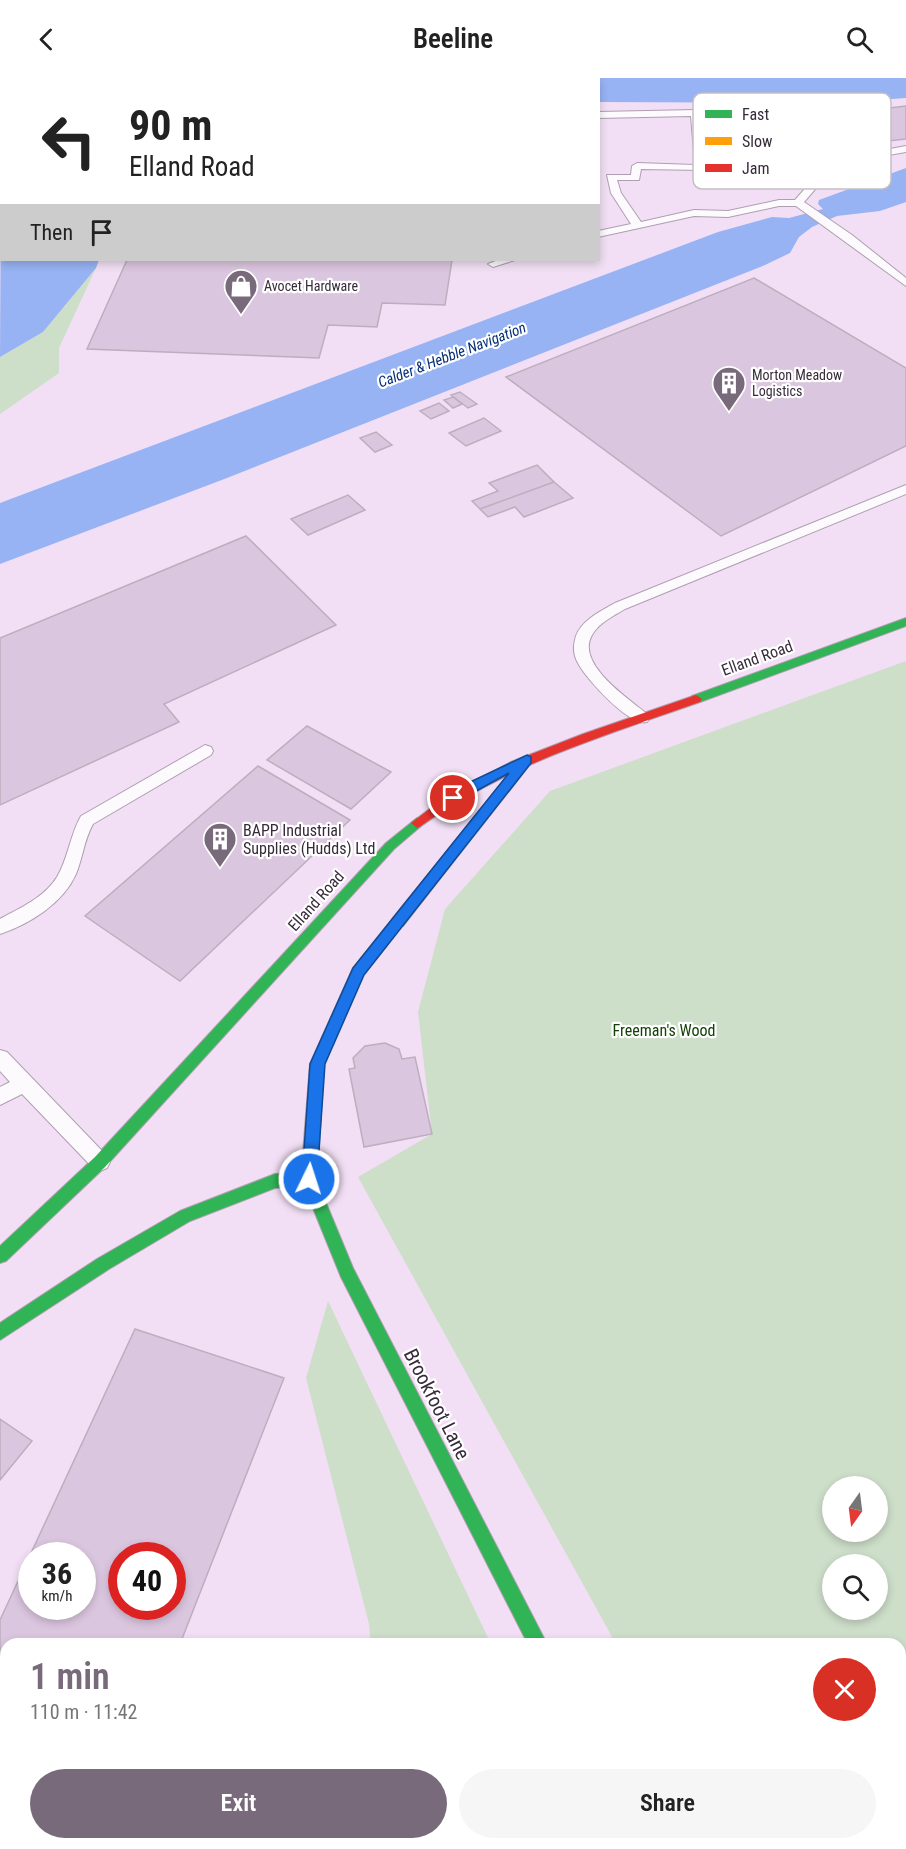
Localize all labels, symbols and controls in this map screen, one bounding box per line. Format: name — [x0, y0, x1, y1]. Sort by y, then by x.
icon: back — [30, 23, 63, 56]
text: Beeline — [413, 23, 493, 55]
icon: search — [843, 23, 876, 56]
legend — [693, 93, 891, 189]
text: 90 m — [129, 101, 212, 150]
icon: left — [30, 102, 108, 180]
text: Fast — [742, 105, 769, 124]
text: Slow — [742, 132, 772, 151]
text: Elland Road — [129, 151, 255, 183]
text: Jam — [742, 159, 769, 178]
icon: arrive — [85, 216, 118, 249]
text: Then — [30, 220, 73, 245]
shop icon: Avocet Hardware — [223, 268, 259, 315]
place label: Avocet Hardware — [264, 278, 358, 294]
water label: Calder & Hebble Navigation — [375, 318, 529, 392]
building icon: Morton Meadow Logistics — [711, 365, 747, 412]
place label: Morton Meadow Logistics — [752, 367, 842, 399]
street label: Elland Road — [719, 636, 795, 680]
pin — [427, 772, 478, 823]
icon: arrive — [436, 781, 469, 814]
building icon: BAPP Industrial Supplies (Hudds) Ltd — [202, 821, 238, 868]
place label: BAPP Industrial Supplies (Hudds) Ltd — [243, 821, 376, 858]
street label: Elland Road — [284, 867, 348, 935]
park label: Freeman's Wood — [613, 1021, 715, 1040]
position arrow — [277, 1147, 341, 1211]
street label: Brookfoot Lane — [399, 1345, 475, 1463]
north arrow — [822, 1476, 888, 1542]
map controls — [822, 1476, 888, 1620]
speed limit sign: 40 — [108, 1542, 186, 1620]
button: search — [822, 1554, 888, 1620]
text: 36 — [42, 1556, 72, 1591]
text: km/h — [42, 1587, 72, 1605]
text: 1 min — [30, 1656, 110, 1698]
button: close — [813, 1658, 876, 1721]
text: 110 m · 11:42 — [30, 1700, 137, 1724]
button: Exit — [30, 1769, 447, 1838]
button: Share — [459, 1769, 876, 1838]

